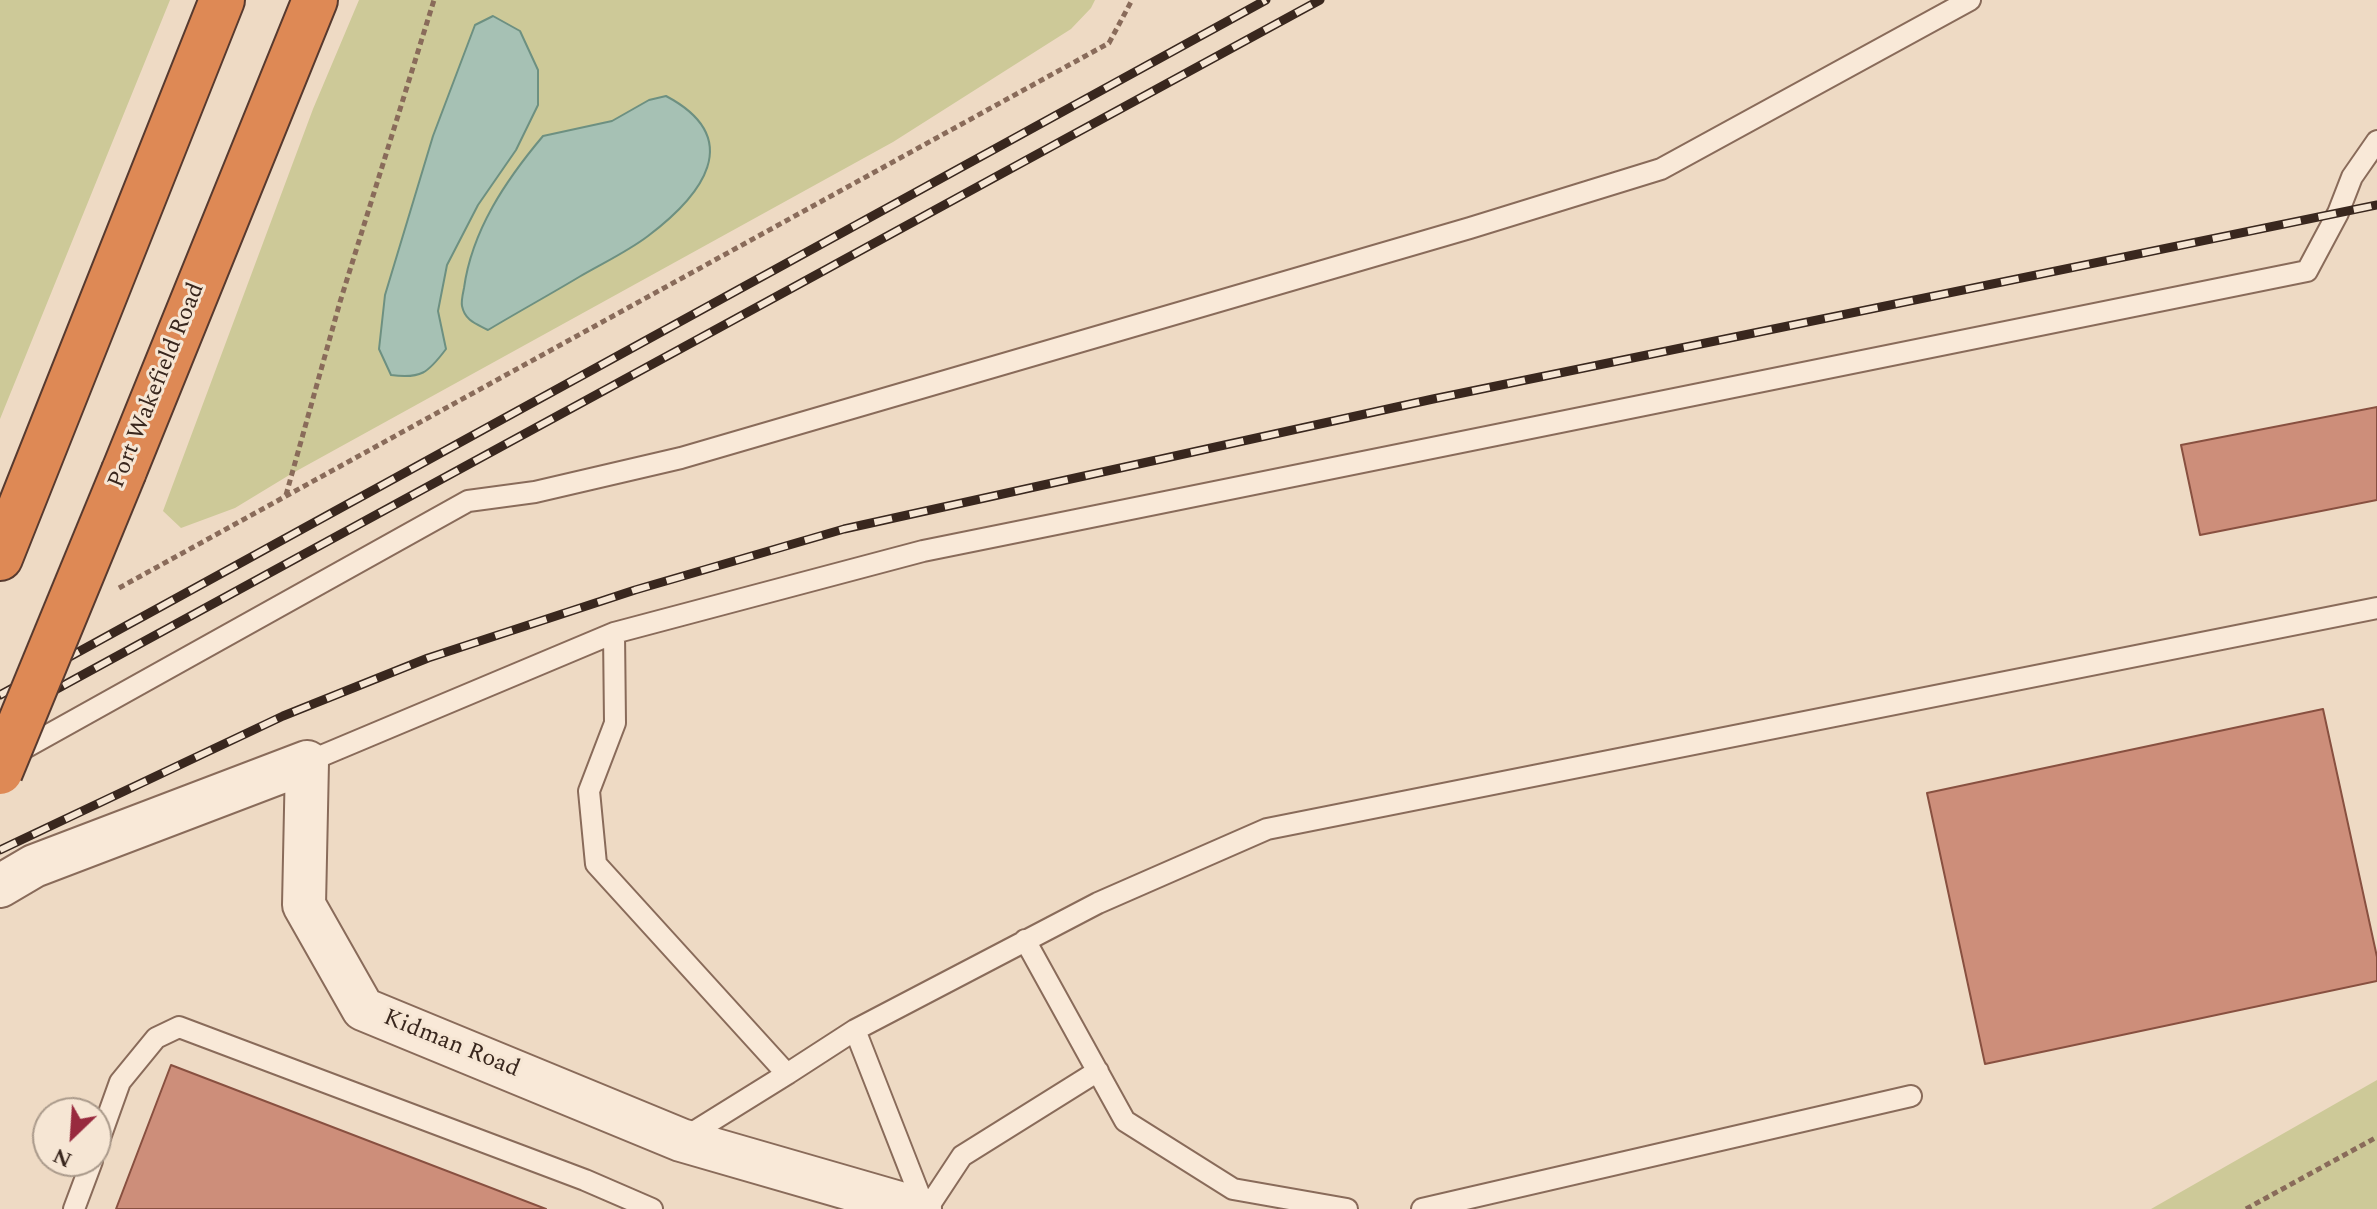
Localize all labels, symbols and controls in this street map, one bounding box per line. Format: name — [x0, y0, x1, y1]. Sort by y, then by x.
street label: Port Wakefield Road — [104, 279, 212, 493]
street label: Kidman Road — [379, 1005, 523, 1085]
north arrow — [32, 1097, 112, 1177]
text: N — [47, 1139, 78, 1176]

